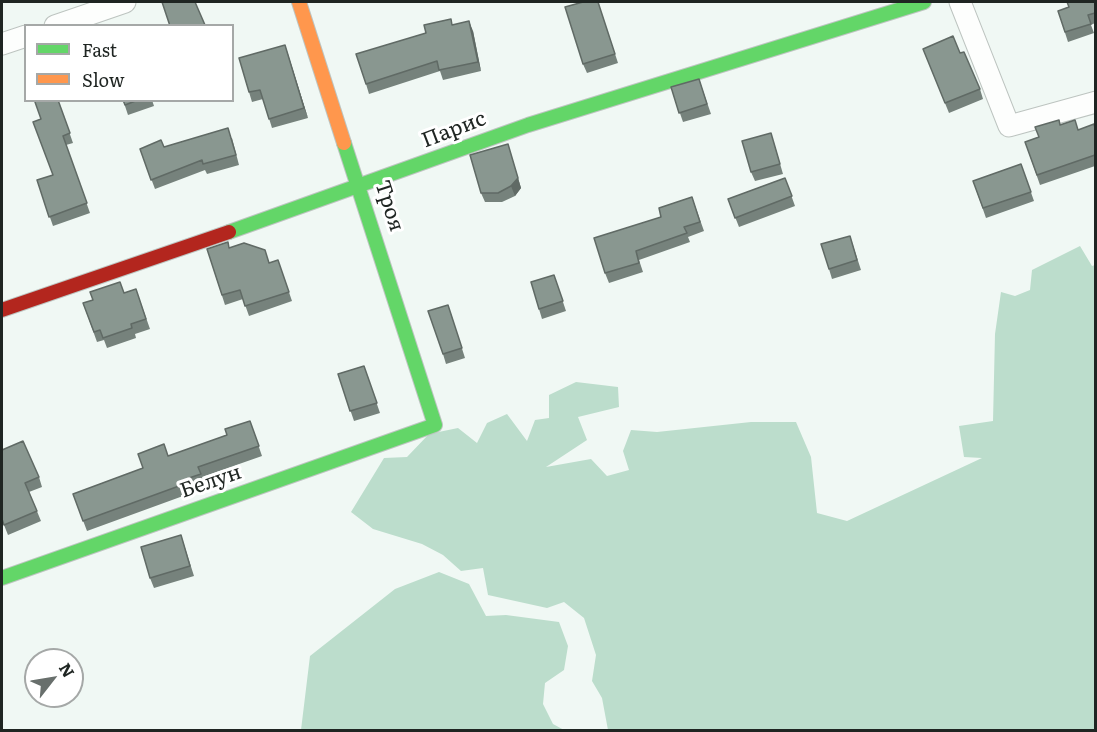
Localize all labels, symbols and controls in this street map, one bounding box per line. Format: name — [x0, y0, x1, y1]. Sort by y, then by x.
legend — [24, 24, 234, 102]
text: Fast — [82, 36, 117, 63]
text: Slow — [82, 66, 124, 93]
street label: Парис — [418, 106, 490, 154]
street label: Троя — [369, 177, 409, 235]
street label: Белун — [177, 460, 245, 504]
north arrow — [24, 648, 84, 708]
text: N — [54, 658, 81, 682]

